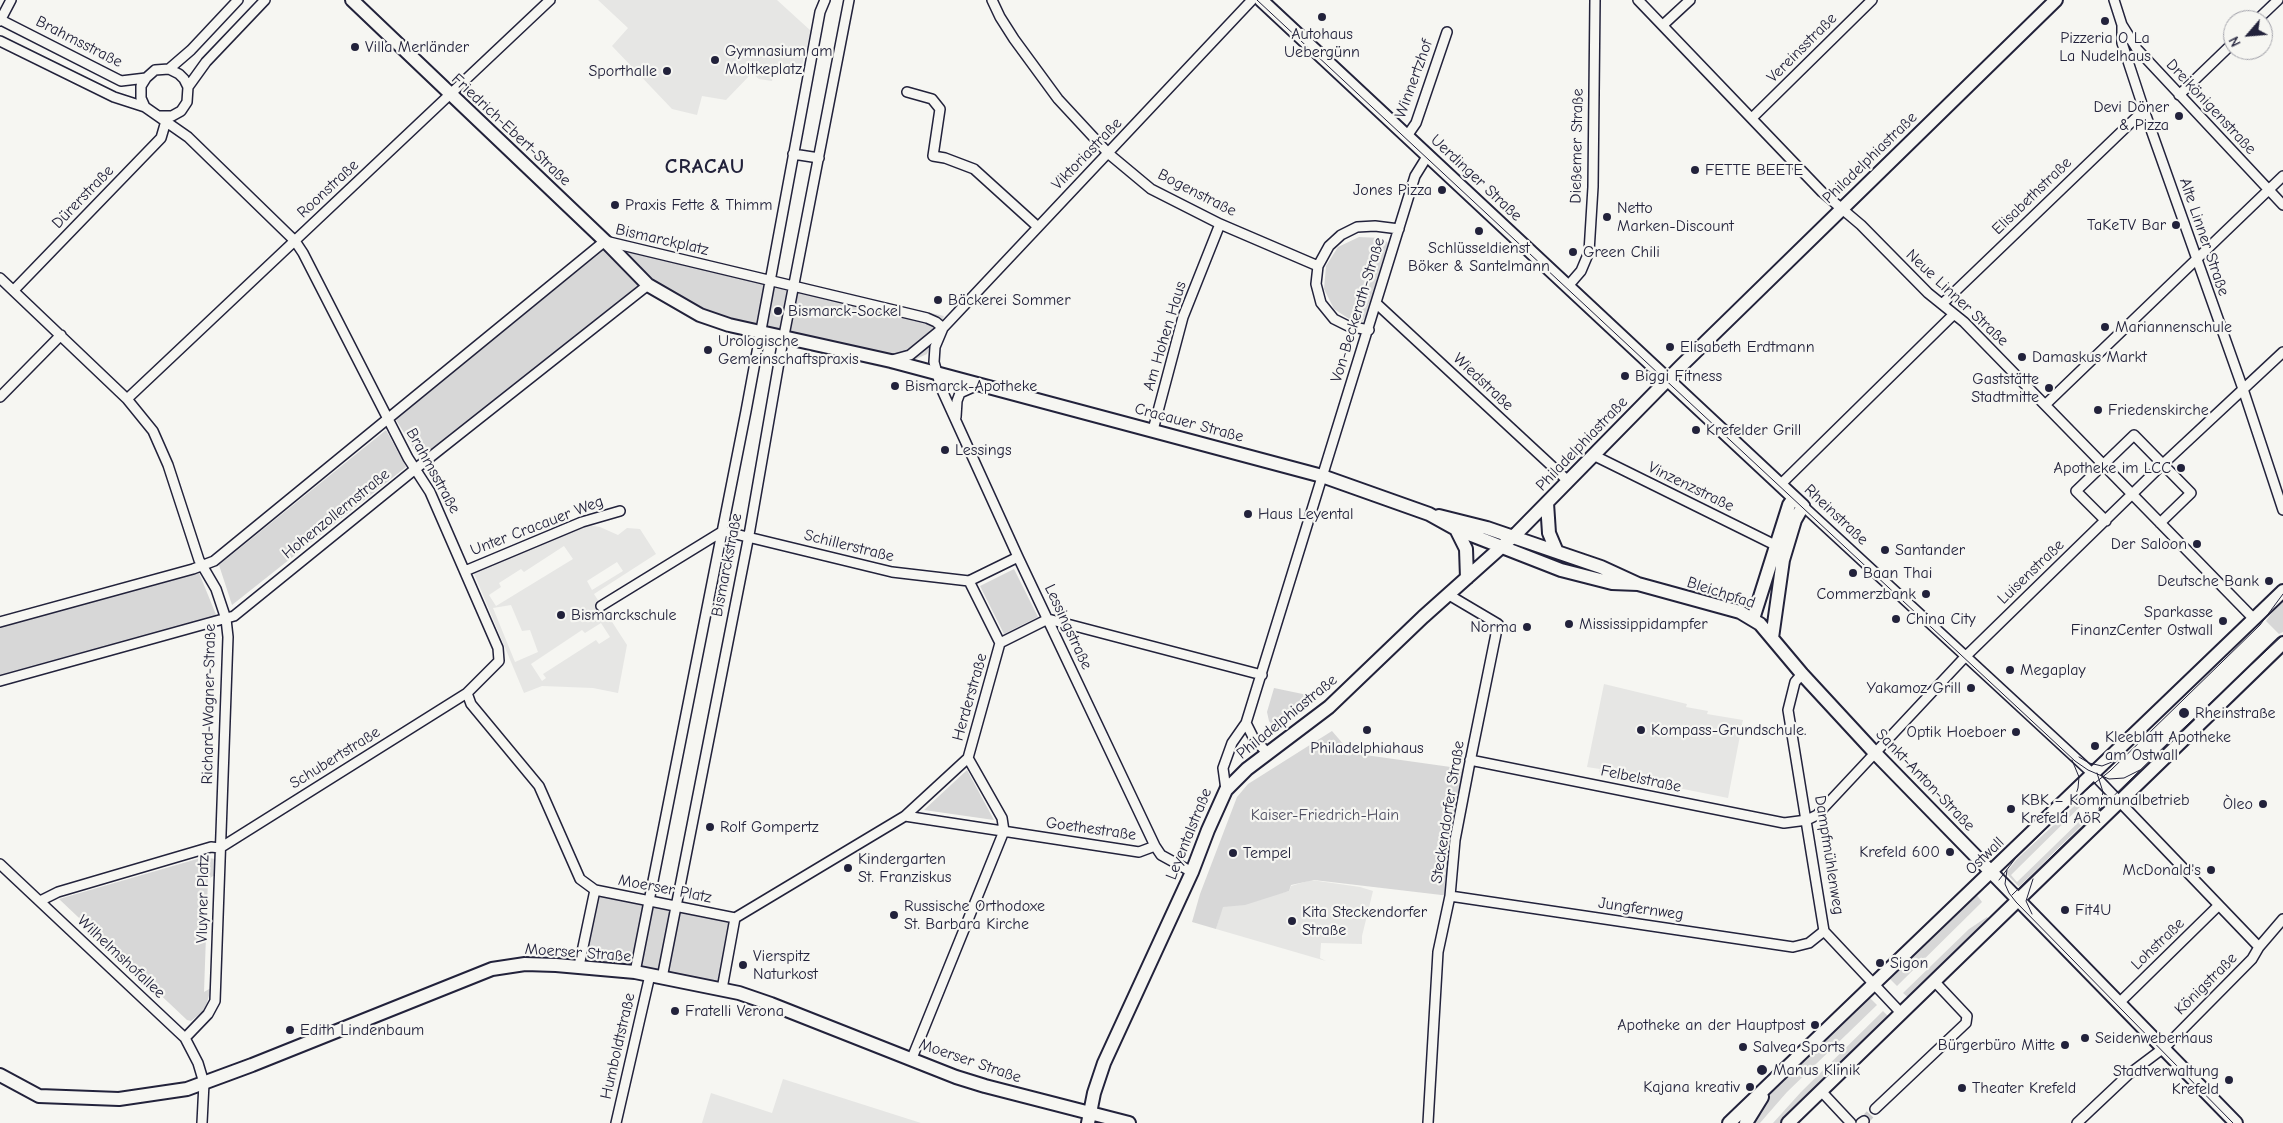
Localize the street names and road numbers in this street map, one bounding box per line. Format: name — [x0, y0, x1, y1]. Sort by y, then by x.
street label: Vereinsstraße — [1763, 9, 1841, 87]
street label: Brahmsstraße — [32, 12, 126, 72]
street label: Winnertzhof — [1391, 37, 1437, 121]
street label: Dreikönigenstraße — [2162, 55, 2260, 159]
street label: Friedrich-Ebert-Straße — [447, 70, 575, 190]
street label: Dießemer Straße — [1566, 88, 1588, 204]
street label: Philadelphiastraße — [1819, 108, 1921, 208]
street label: Viktoriastraße — [1048, 114, 1126, 194]
street label: Uerdinger Straße — [1426, 131, 1526, 225]
street label: Elisabethstraße — [1988, 153, 2076, 239]
street label: Roonstraße — [293, 156, 363, 222]
street label: Dürerstraße — [48, 161, 118, 233]
street label: Bogenstraße — [1154, 165, 1240, 221]
street label: Alte Linner Straße — [2175, 176, 2233, 298]
street label: Bismarckplatz — [614, 220, 710, 260]
street label: Von-Beckerath-Straße — [1327, 235, 1389, 385]
street label: Neue Linner Straße — [1902, 246, 2012, 350]
street label: Am Hohen Haus — [1139, 279, 1191, 393]
street label: Wiedstraße — [1449, 349, 1517, 415]
street label: Philadelphiastraße — [1532, 393, 1632, 495]
street label: Cracauer Straße — [1132, 399, 1246, 447]
street label: Brahmsstraße — [402, 425, 464, 517]
street label: Vinzenzstraße — [1645, 458, 1737, 516]
street label: Hohenzollernstraße — [278, 465, 394, 563]
street label: Rheinstraße — [1800, 481, 1872, 549]
street label: Unter Cracauer Weg — [468, 492, 606, 560]
street label: Bismarckstraße — [708, 512, 746, 618]
street label: Schillerstraße — [802, 526, 896, 566]
street label: Luisenstraße — [1994, 536, 2068, 608]
street label: Bleichpfad — [1684, 573, 1758, 613]
street label: Lessingstraße — [1040, 581, 1096, 673]
street label: Richard-Wagner-Straße — [198, 624, 220, 784]
street label: Herderstraße — [948, 651, 992, 743]
street label: Philadelphiastraße — [1233, 671, 1341, 763]
street label: Schubertstraße — [286, 723, 384, 793]
street label: Sankt-Anton-Straße — [1871, 725, 1979, 835]
street label: Steckendorfer Straße — [1427, 739, 1469, 885]
street label: Felbelstraße — [1599, 761, 1683, 797]
street label: Leyentalstraße — [1162, 785, 1216, 883]
street label: Dampfmühlenweg — [1810, 794, 1848, 916]
street label: Goethestraße — [1045, 813, 1137, 845]
street label: Ostwall — [1962, 833, 2008, 879]
street label: Vluyner Platz — [193, 855, 213, 943]
street label: Moerser Platz — [617, 871, 713, 907]
street label: Jungfernweg — [1597, 894, 1685, 924]
street label: Wilhelmshofallee — [73, 911, 169, 1003]
street label: Lohstraße — [2127, 914, 2189, 974]
street label: Moerser Straße — [524, 940, 632, 966]
street label: Königstraße — [2171, 949, 2241, 1019]
street label: Humboldtstraße — [596, 991, 640, 1101]
street label: Moerser Straße — [916, 1035, 1024, 1087]

